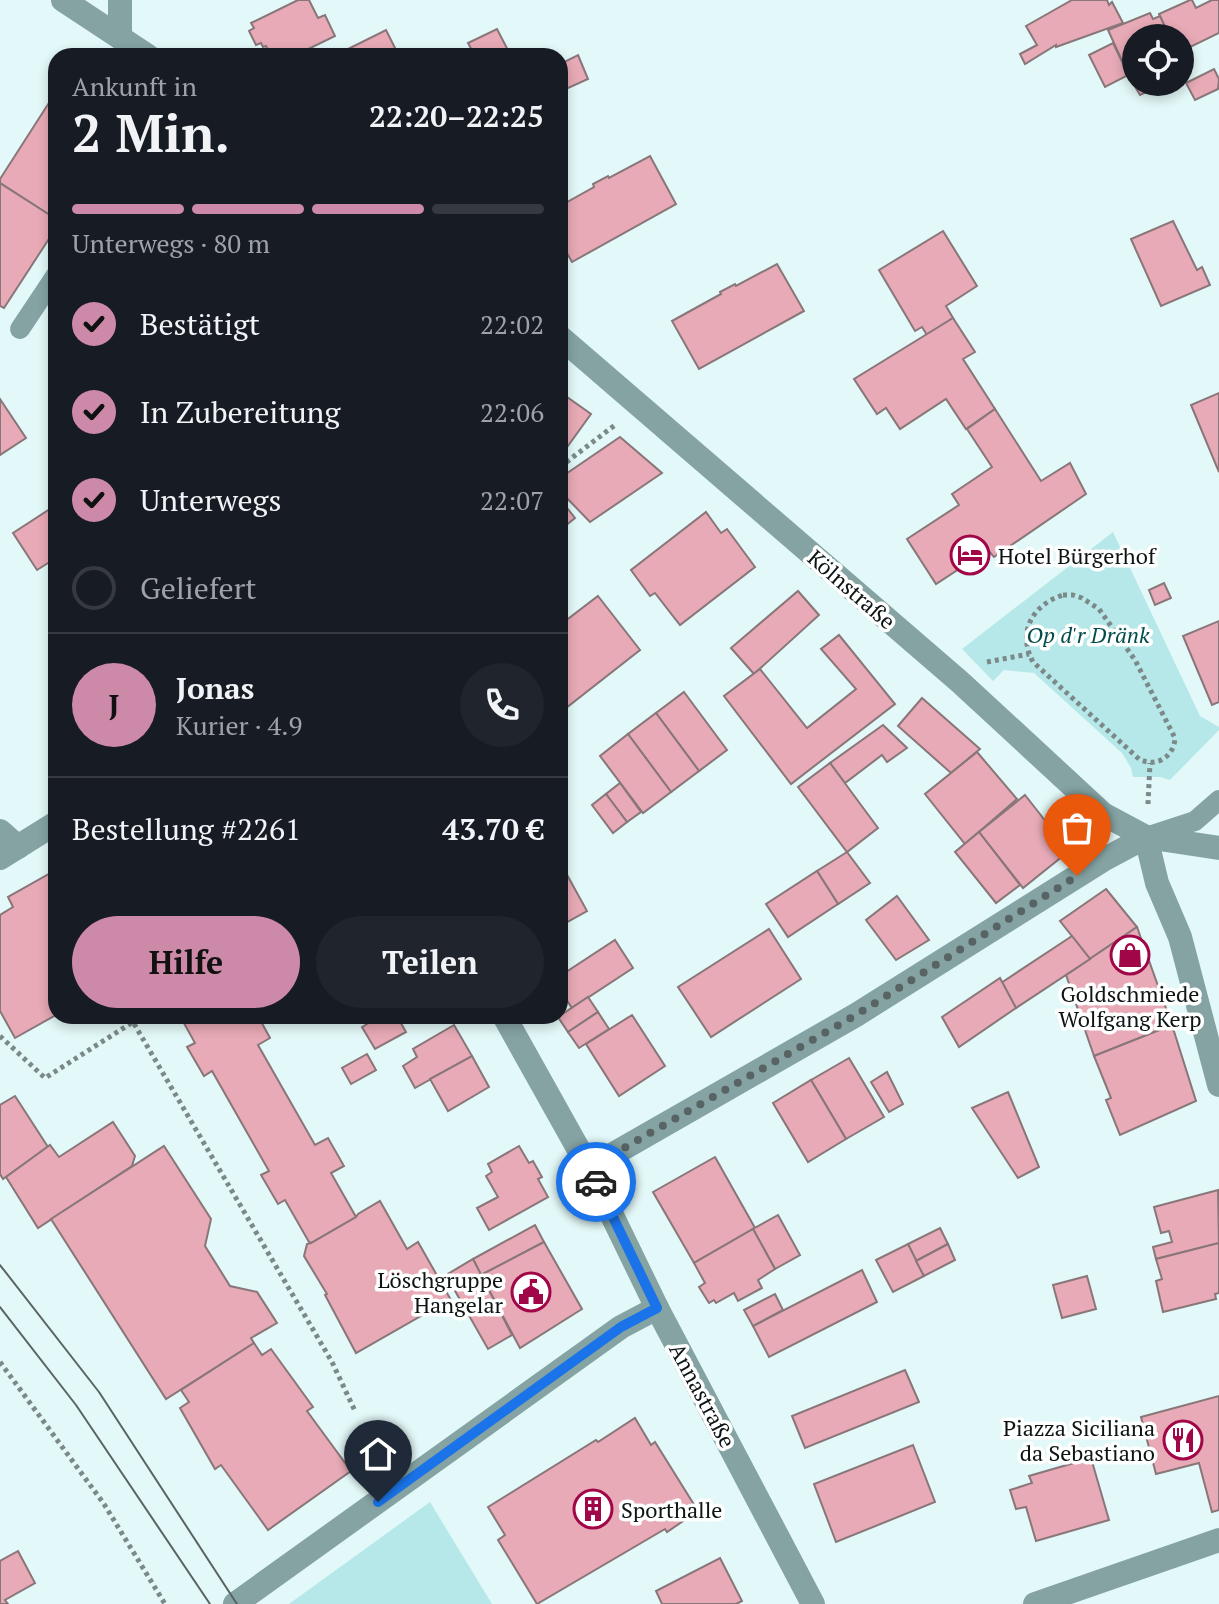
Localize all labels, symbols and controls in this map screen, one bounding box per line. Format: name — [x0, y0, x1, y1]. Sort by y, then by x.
map controls — [1122, 24, 1194, 96]
button: locate — [1122, 24, 1194, 96]
text: Ankunft in — [72, 69, 197, 103]
text: 22:20–22:25 — [369, 96, 544, 136]
text: 2 Min. — [72, 98, 230, 167]
text: Unterwegs · 80 m — [72, 226, 270, 260]
icon: check — [72, 302, 116, 346]
text: Bestätigt — [140, 304, 260, 344]
text: 22:02 — [480, 307, 544, 341]
icon: check — [72, 390, 116, 434]
text: In Zubereitung — [140, 392, 340, 432]
text: 22:06 — [480, 395, 544, 429]
icon: check — [72, 478, 116, 522]
text: Unterwegs — [140, 480, 281, 520]
text: 22:07 — [480, 483, 544, 517]
hotel icon: Hotel Bürgerhof — [949, 534, 991, 576]
place label: Hotel Bürgerhof — [998, 541, 1157, 570]
street label: Kölnstraße — [802, 543, 902, 635]
text: Geliefert — [140, 568, 256, 608]
park label: Op d'r Dränk — [1027, 620, 1150, 649]
button: phone — [460, 663, 544, 747]
text: Jonas — [176, 668, 254, 708]
text: J — [109, 685, 119, 725]
text: Kurier · 4.9 — [176, 708, 302, 742]
pin — [1043, 794, 1111, 876]
icon: bag — [1055, 806, 1099, 850]
text: Bestellung #2261 — [72, 809, 301, 849]
text: 43.70 € — [442, 809, 544, 849]
button: Hilfe — [72, 916, 300, 1008]
button: Teilen — [316, 916, 544, 1008]
shop icon: Goldschmiede Wolfgang Kerp — [1109, 934, 1151, 976]
place label: Goldschmiede Wolfgang Kerp — [1059, 979, 1201, 1033]
courier — [556, 1142, 636, 1222]
icon: car — [574, 1160, 618, 1204]
place label: Löschgruppe Hangelar — [377, 1265, 504, 1319]
public building icon: Löschgruppe Hangelar — [510, 1271, 552, 1313]
street label: Annastraße — [663, 1338, 743, 1452]
place label: Piazza Siciliana da Sebastiano — [1003, 1413, 1155, 1467]
restaurant icon: Piazza Siciliana da Sebastiano — [1162, 1419, 1204, 1461]
pin — [344, 1420, 412, 1502]
icon: home — [356, 1432, 400, 1476]
building icon: Sporthalle — [572, 1488, 614, 1530]
place label: Sporthalle — [621, 1495, 722, 1524]

